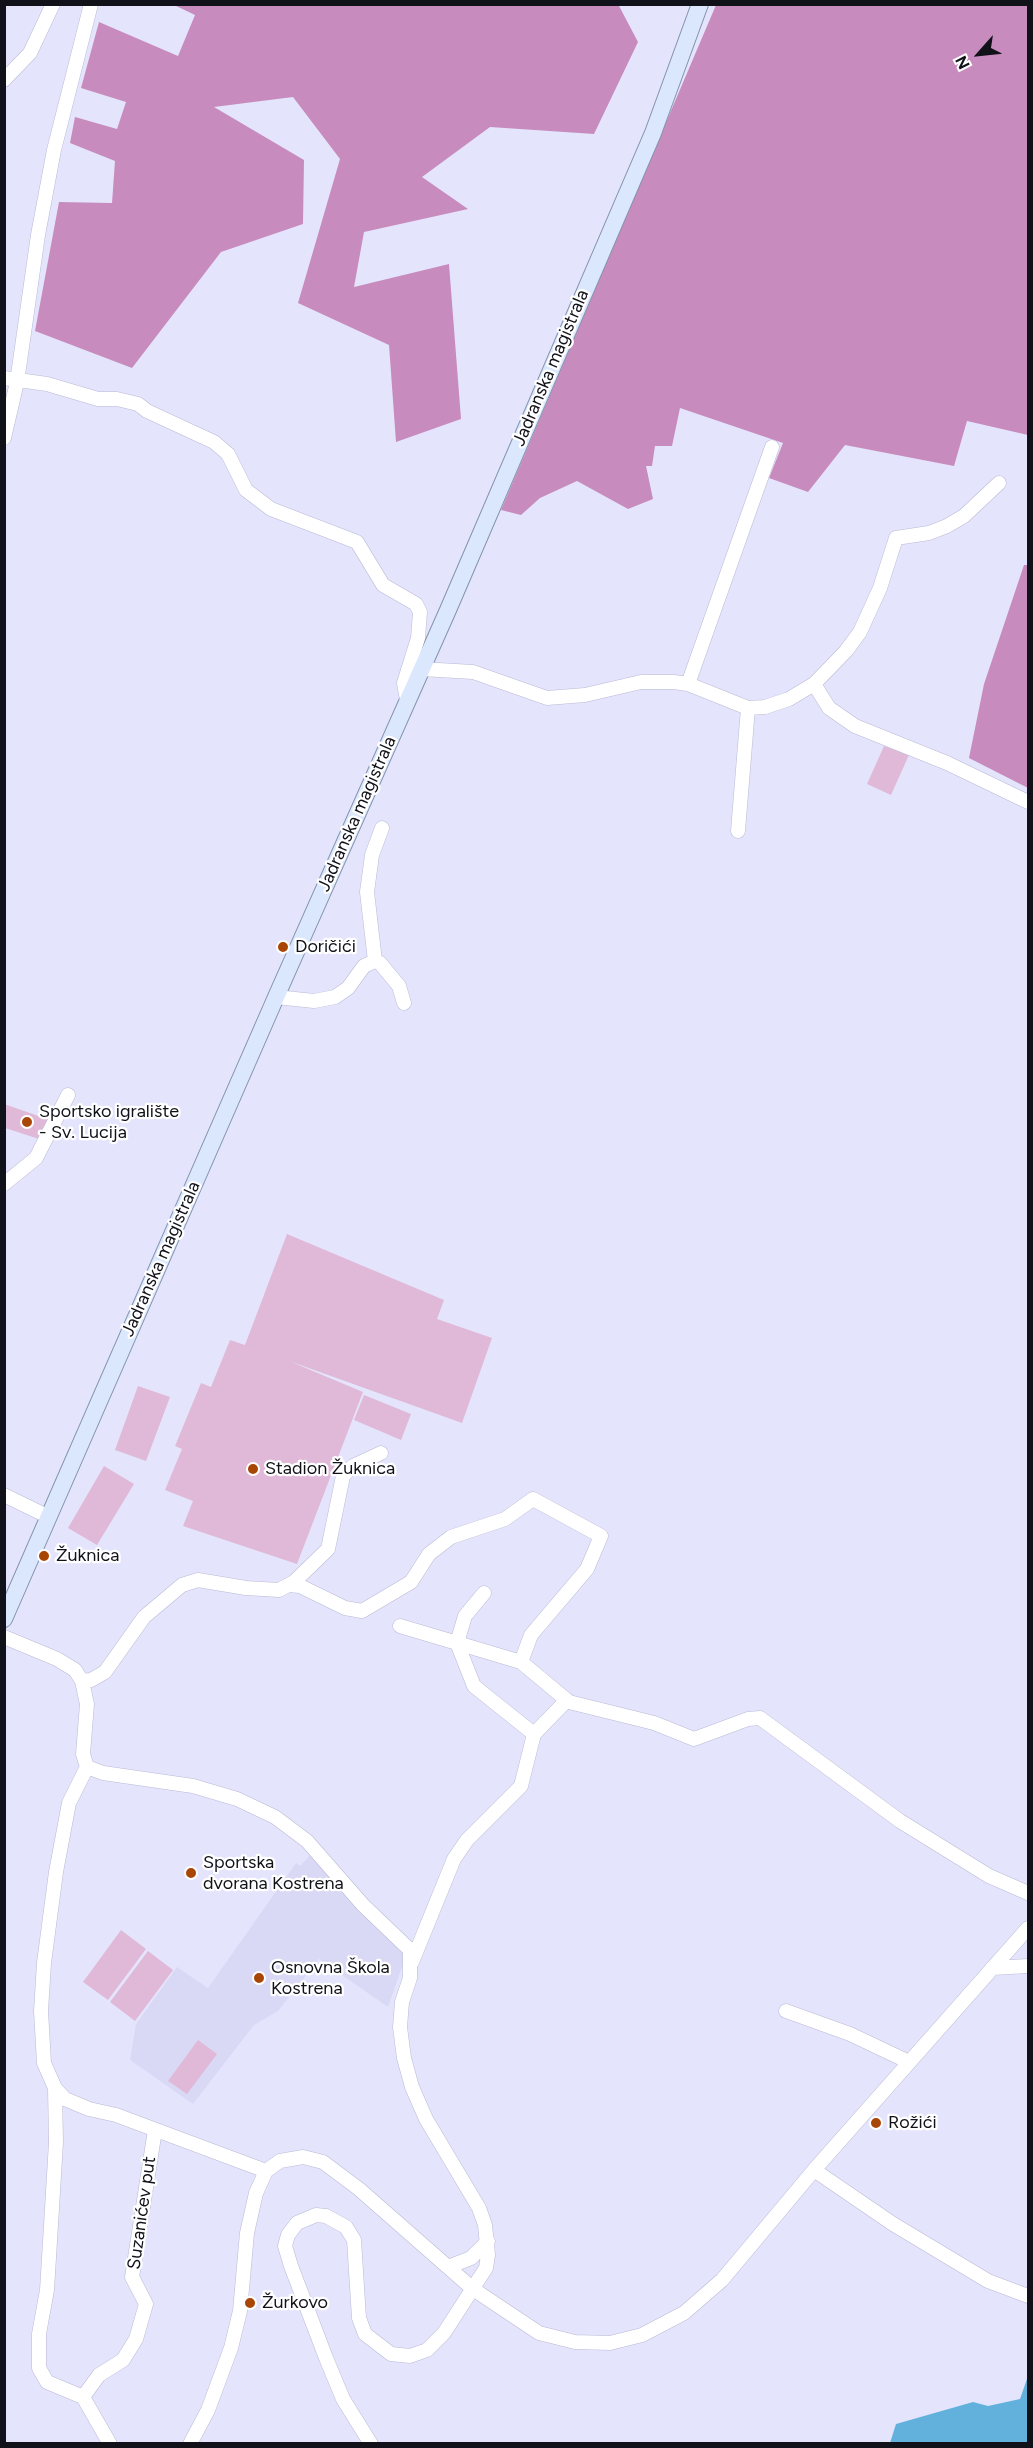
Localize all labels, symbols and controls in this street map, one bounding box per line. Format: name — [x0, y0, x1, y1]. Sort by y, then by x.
north arrow — [949, 24, 1009, 84]
text: N — [951, 53, 974, 72]
street label: Jadranska magistrala — [508, 287, 594, 449]
street label: Jadranska magistrala — [313, 733, 401, 895]
place label: Doričići — [295, 936, 356, 958]
marker: Doričići — [276, 940, 290, 954]
place label: Sportsko igralište - Sv. Lucija — [39, 1101, 179, 1144]
marker: Sportsko igralište - Sv. Lucija — [20, 1115, 34, 1129]
street label: Jadranska magistrala — [117, 1178, 205, 1340]
place label: Stadion Žuknica — [265, 1458, 395, 1480]
marker: Stadion Žuknica — [246, 1462, 260, 1476]
place label: Žuknica — [56, 1545, 119, 1567]
marker: Žuknica — [37, 1549, 51, 1563]
place label: Sportska dvorana Kostrena — [203, 1852, 344, 1894]
marker: Sportska dvorana Kostrena — [184, 1866, 198, 1880]
place label: Osnovna Škola Kostrena — [271, 1957, 390, 2000]
marker: Osnovna Škola Kostrena — [252, 1971, 266, 1985]
place label: Rožići — [888, 2112, 937, 2134]
marker: Rožići — [869, 2116, 883, 2130]
street label: Suzanićev put — [123, 2155, 161, 2271]
place label: Žurkovo — [262, 2292, 328, 2314]
marker: Žurkovo — [243, 2296, 257, 2310]

